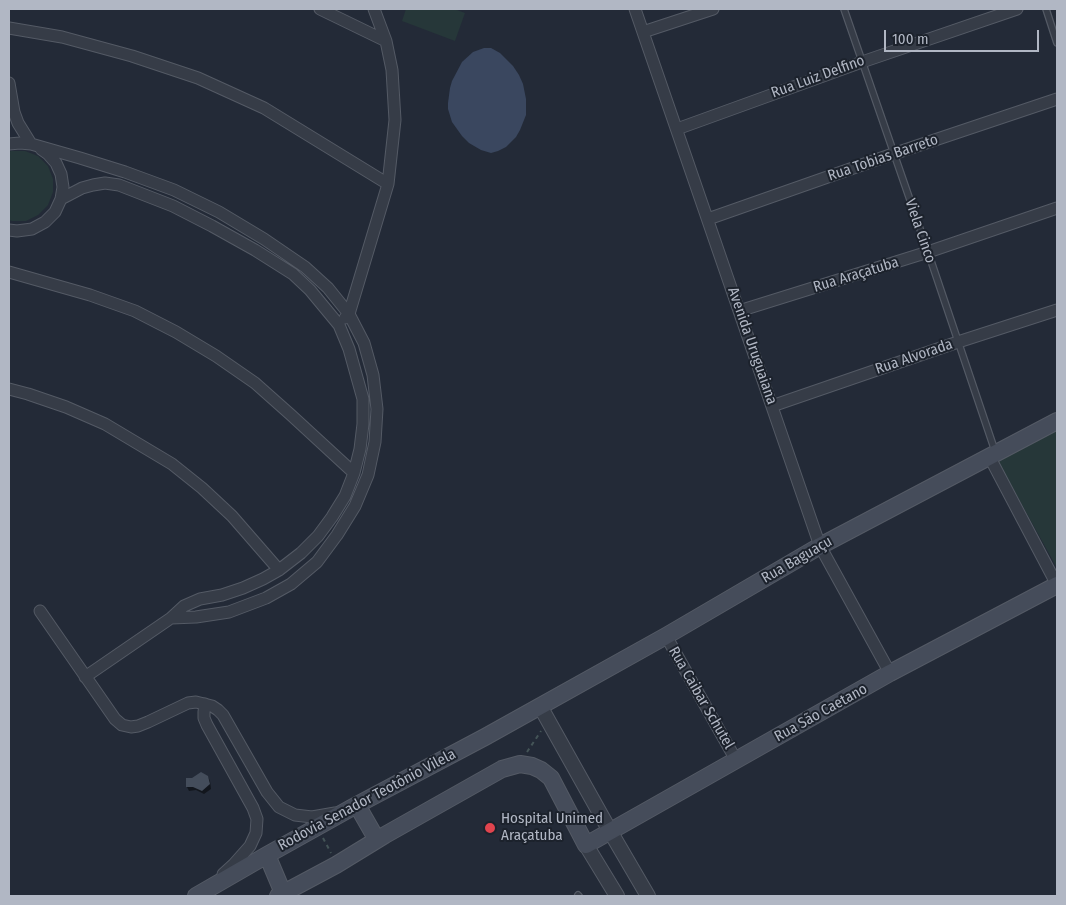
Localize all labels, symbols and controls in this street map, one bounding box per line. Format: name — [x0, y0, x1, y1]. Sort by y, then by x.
scale bar — [886, 20, 1041, 52]
text: 100 m — [892, 30, 929, 48]
street label: Rua Luiz Delfino — [769, 52, 867, 102]
street label: Rua Tobias Barreto — [826, 131, 940, 185]
street label: Viela Cinco — [901, 196, 939, 266]
street label: Rua Araçatuba — [811, 253, 901, 297]
street label: Avenida Uruguaiana — [723, 285, 781, 407]
street label: Rua Alvorada — [873, 335, 955, 379]
street label: Rua Baguaçu — [758, 533, 836, 587]
street label: Rua Caibar Schutel — [664, 644, 738, 752]
street label: Rua São Caetano — [771, 680, 871, 746]
street label: Rodovia Senador Teotônio Vilela — [275, 745, 459, 855]
place label: Hospital Unimed Araçatuba — [501, 810, 603, 845]
marker: Hospital Unimed Araçatuba — [483, 821, 497, 835]

